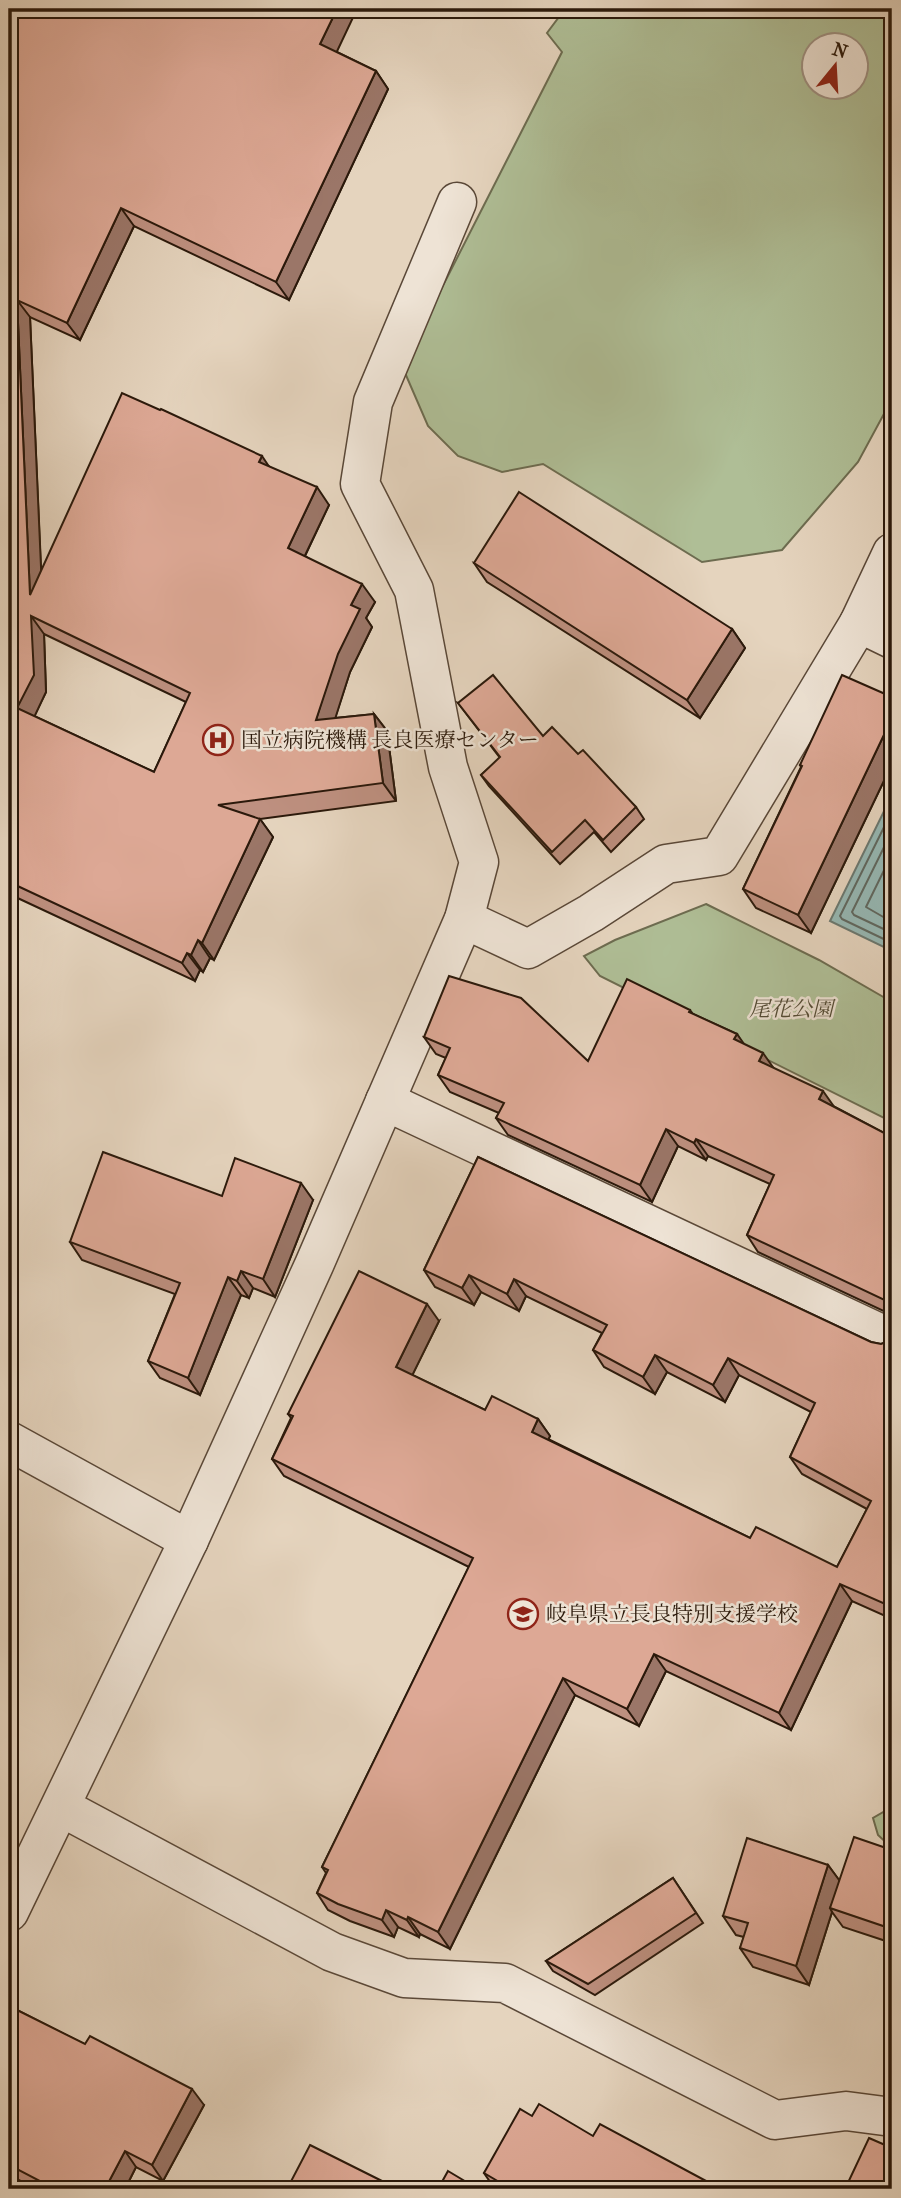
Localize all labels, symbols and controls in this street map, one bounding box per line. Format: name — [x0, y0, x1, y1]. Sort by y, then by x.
north arrow — [800, 32, 870, 102]
text: N — [830, 38, 851, 64]
hospital icon: 国立病院機構 長良医療センター — [201, 723, 235, 757]
place label: 国立病院機構 長良医療センター — [241, 728, 539, 752]
park label: 尾花公園 — [749, 997, 836, 1021]
school or university icon: 岐阜県立長良特別支援学校 — [506, 1597, 540, 1631]
place label: 岐阜県立長良特別支援学校 — [546, 1602, 798, 1626]

